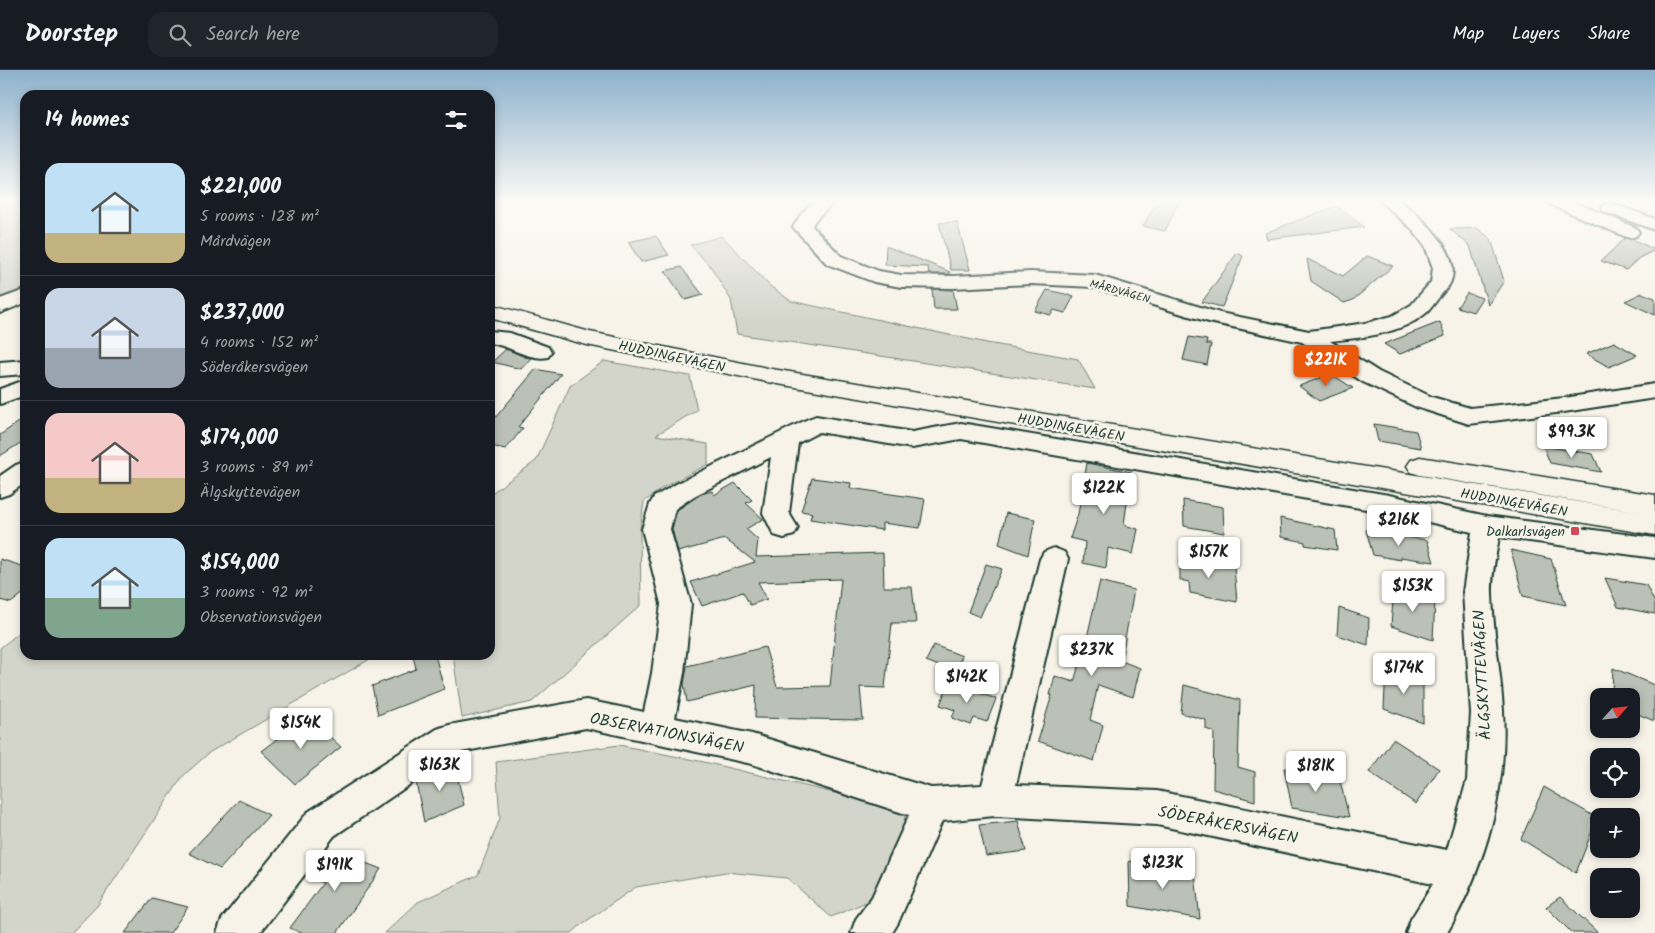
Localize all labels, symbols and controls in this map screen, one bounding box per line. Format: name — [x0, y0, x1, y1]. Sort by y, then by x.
search box — [148, 12, 498, 57]
text: Doorstep — [25, 15, 118, 54]
text: Search here — [206, 20, 300, 50]
text: Map — [1453, 20, 1484, 49]
text: Layers — [1512, 20, 1560, 49]
text: Share — [1588, 20, 1630, 49]
icon: search — [166, 21, 194, 49]
text: 14 homes — [45, 104, 130, 137]
icon: filters — [442, 106, 470, 134]
text: $221,000 — [200, 171, 281, 204]
icon: home — [85, 183, 145, 243]
text: 5 rooms · 128 m² — [200, 204, 319, 229]
text: Mårdvägen — [200, 229, 271, 254]
street label: MÅRDVÄGEN — [1087, 275, 1153, 309]
text: $237,000 — [200, 297, 284, 330]
icon: home — [85, 308, 145, 368]
text: 4 rooms · 152 m² — [200, 330, 318, 355]
street label: HUDDINGEVÄGEN — [616, 335, 728, 379]
pin: $221K — [1291, 344, 1361, 387]
text: $221K — [1305, 348, 1347, 373]
text: Söderåkersvägen — [200, 355, 308, 380]
street label: HUDDINGEVÄGEN — [1015, 408, 1127, 448]
pin: $99.3K — [1531, 416, 1613, 459]
text: $99.3K — [1548, 420, 1596, 445]
text: $174,000 — [200, 422, 278, 455]
icon: home — [85, 433, 145, 493]
text: 3 rooms · 89 m² — [200, 455, 313, 480]
pin: $122K — [1069, 472, 1139, 515]
text: $122K — [1083, 476, 1125, 501]
text: Älgskyttevägen — [200, 480, 300, 505]
street label: HUDDINGEVÄGEN — [1458, 483, 1570, 523]
pin: $216K — [1364, 504, 1434, 547]
text: $216K — [1378, 508, 1420, 533]
place label: Dalkarlsvägen — [1486, 521, 1565, 543]
marker: Dalkarlsvägen — [1569, 525, 1581, 537]
pin: $157K — [1174, 536, 1244, 579]
text: $157K — [1189, 540, 1229, 565]
text: $154,000 — [200, 547, 279, 580]
icon: home — [85, 558, 145, 618]
pin: $153K — [1378, 570, 1448, 613]
text: $153K — [1393, 574, 1433, 599]
text: 3 rooms · 92 m² — [200, 580, 313, 605]
text: Observationsvägen — [200, 605, 322, 630]
street label: ÄLGSKYTTEVÄGEN — [1467, 609, 1498, 741]
pin: $237K — [1057, 634, 1127, 677]
text: $237K — [1070, 638, 1114, 663]
pin: $174K — [1369, 652, 1439, 695]
text: $174K — [1384, 656, 1424, 681]
pin: $142K — [932, 662, 1002, 704]
text: $142K — [946, 665, 988, 690]
north arrow — [1590, 688, 1640, 738]
map controls — [1590, 688, 1640, 918]
street label: OBSERVATIONSVÄGEN — [588, 706, 746, 761]
pin: $154K — [266, 708, 336, 750]
text: $154K — [281, 711, 321, 736]
button: locate — [1590, 748, 1640, 798]
pin: $163K — [405, 750, 475, 792]
pin: $181K — [1281, 750, 1351, 793]
text: $163K — [419, 753, 461, 778]
text: $181K — [1297, 754, 1335, 779]
street label: SÖDERÅKERSVÄGEN — [1156, 800, 1300, 851]
button: + — [1590, 808, 1640, 858]
pin: $123K — [1128, 848, 1198, 890]
pin: $191K — [300, 850, 370, 892]
text: $123K — [1142, 851, 1184, 876]
text: $191K — [317, 853, 353, 878]
button: − — [1590, 868, 1640, 918]

